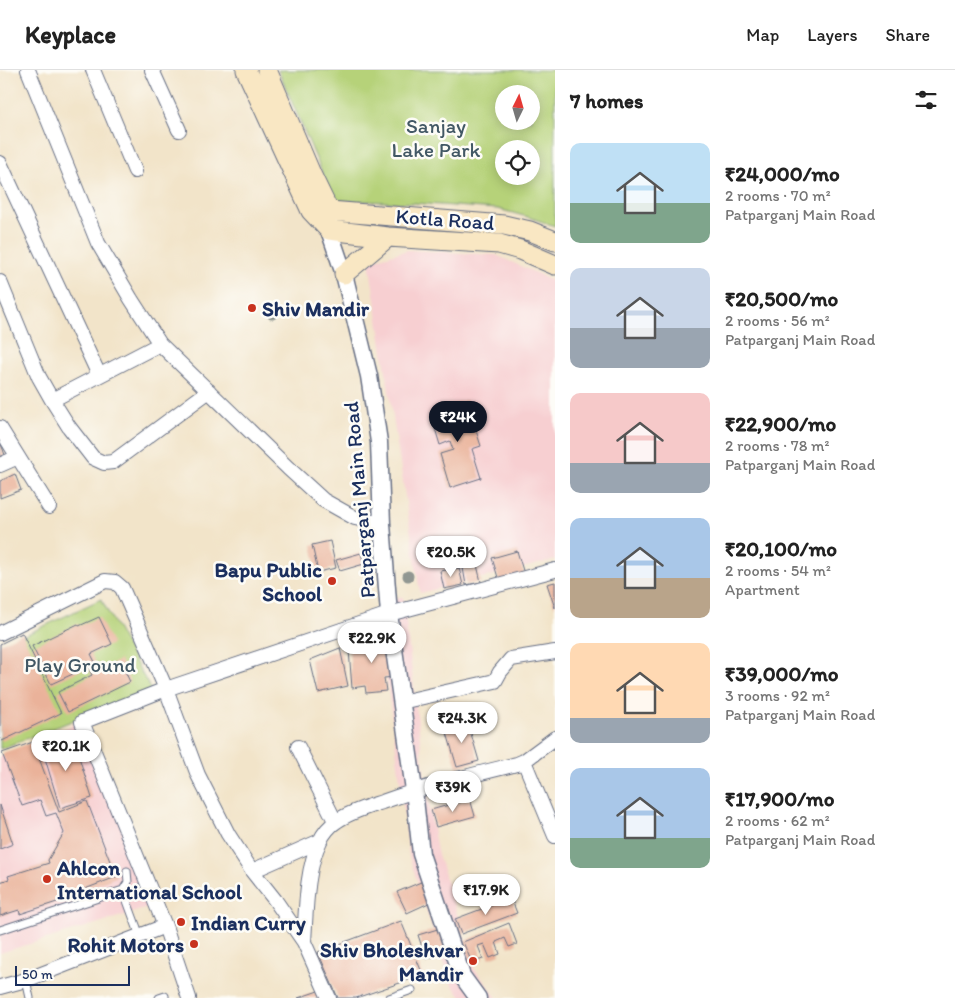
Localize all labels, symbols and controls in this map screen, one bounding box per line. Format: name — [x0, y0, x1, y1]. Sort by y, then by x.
text: Keyplace — [25, 20, 116, 49]
text: Map — [746, 24, 779, 46]
text: Layers — [807, 24, 857, 46]
text: Share — [885, 24, 930, 46]
north arrow — [495, 85, 540, 130]
map controls — [495, 85, 540, 185]
icon: filters — [912, 86, 940, 114]
text: 7 homes — [570, 88, 644, 113]
park label: Sanjay Lake Park — [392, 113, 481, 162]
button: locate — [495, 140, 540, 185]
text: ₹24,000/mo — [725, 161, 840, 186]
icon: home — [610, 163, 670, 223]
text: 2 rooms · 70 m² — [725, 186, 831, 205]
street label: Kotla Road — [395, 203, 496, 235]
text: Patparganj Main Road — [725, 205, 875, 224]
text: ₹20,500/mo — [725, 286, 838, 311]
icon: home — [610, 288, 670, 348]
place label: Shiv Mandir — [262, 296, 370, 321]
marker: Shiv Mandir — [246, 302, 258, 314]
text: 2 rooms · 56 m² — [725, 311, 830, 330]
text: Patparganj Main Road — [725, 330, 875, 349]
pin: ₹24K — [428, 400, 488, 443]
street label: Patparganj Main Road — [338, 401, 380, 599]
text: ₹24K — [440, 407, 476, 426]
text: ₹22,900/mo — [725, 411, 836, 436]
icon: home — [610, 413, 670, 473]
text: 2 rooms · 78 m² — [725, 436, 830, 455]
text: Patparganj Main Road — [725, 455, 875, 474]
pin: ₹20.5K — [410, 536, 492, 578]
text: ₹20,100/mo — [725, 536, 837, 561]
icon: home — [610, 538, 670, 598]
text: ₹20.5K — [427, 542, 475, 561]
place label: Bapu Public School — [214, 557, 323, 606]
text: 2 rooms · 54 m² — [725, 561, 831, 580]
marker: Bapu Public School — [326, 575, 338, 587]
text: Apartment — [725, 580, 800, 599]
pin: ₹22.9K — [331, 622, 413, 664]
text: ₹22.9K — [348, 628, 396, 647]
park label: Play Ground — [24, 652, 136, 677]
text: ₹39,000/mo — [725, 661, 839, 686]
icon: home — [610, 663, 670, 723]
text: 3 rooms · 92 m² — [725, 686, 830, 705]
pin: ₹24.3K — [421, 702, 503, 744]
text: Patparganj Main Road — [725, 705, 875, 724]
text: ₹24.3K — [438, 708, 486, 727]
pin: ₹20.1K — [25, 730, 107, 772]
text: ₹20.1K — [42, 736, 90, 755]
pin: ₹39K — [423, 770, 483, 813]
text: ₹39K — [435, 777, 471, 796]
text: ₹17,900/mo — [725, 786, 834, 811]
icon: home — [610, 788, 670, 848]
text: 2 rooms · 62 m² — [725, 811, 830, 830]
text: Patparganj Main Road — [725, 830, 875, 849]
place label: Ahlcon International School — [56, 855, 243, 904]
marker: Ahlcon International School — [41, 873, 53, 885]
pin: ₹17.9K — [445, 874, 527, 916]
text: ₹17.9K — [463, 880, 509, 899]
place label: Indian Curry — [191, 910, 307, 936]
marker: Indian Curry — [175, 916, 187, 928]
place label: Rohit Motors — [67, 932, 184, 957]
place label: Shiv Bholeshvar Mandir — [320, 937, 464, 986]
marker: Rohit Motors — [188, 938, 200, 950]
marker: Shiv Bholeshvar Mandir — [467, 955, 479, 967]
scale bar — [15, 963, 130, 986]
text: 50 m — [22, 966, 53, 983]

